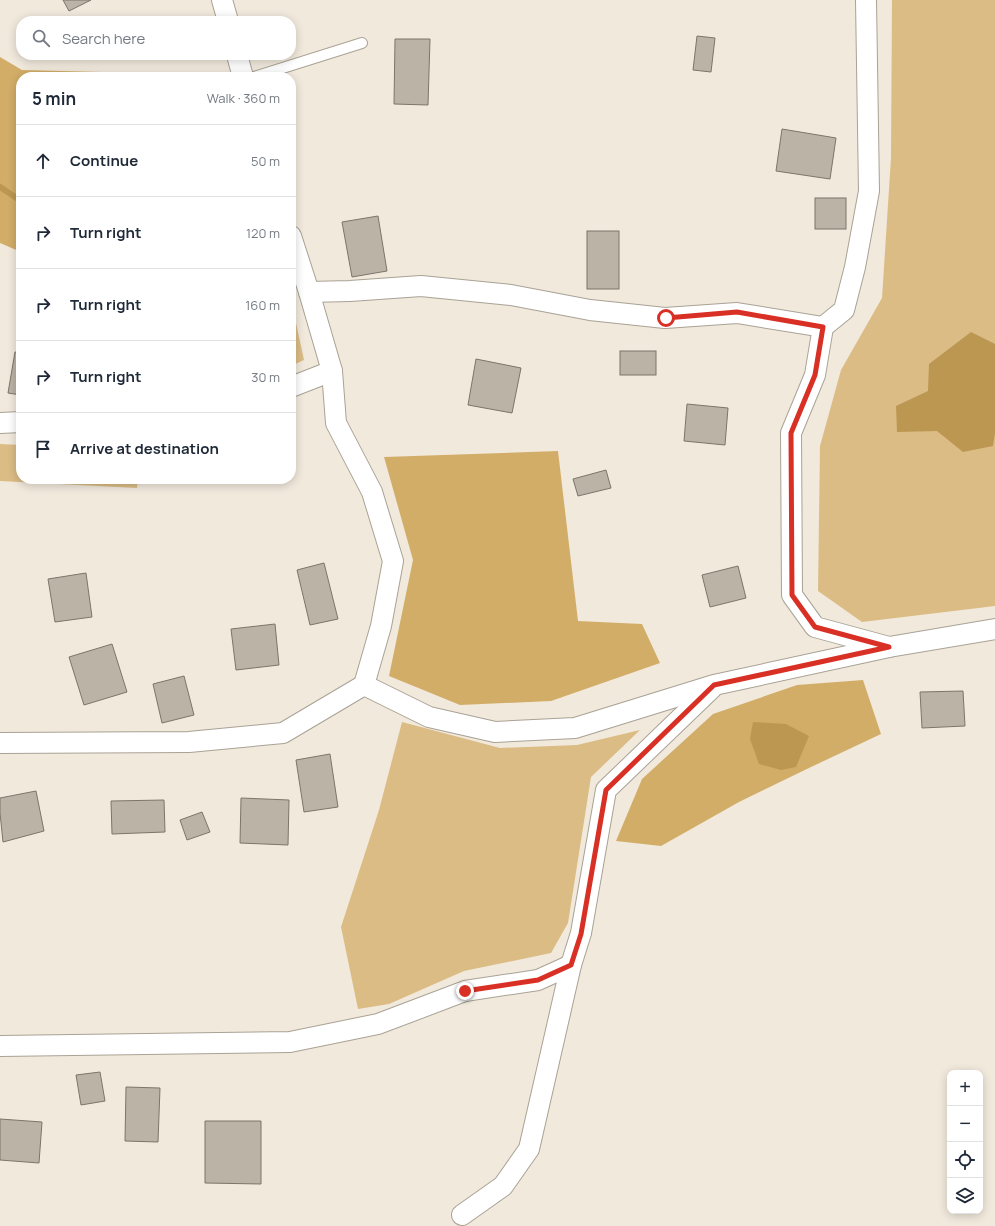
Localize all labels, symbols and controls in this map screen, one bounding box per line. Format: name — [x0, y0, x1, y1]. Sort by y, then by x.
search box — [16, 16, 296, 60]
icon: search — [30, 27, 52, 49]
text: Search here — [62, 28, 145, 49]
text: 5 min — [32, 87, 76, 110]
text: Walk · 360 m — [207, 89, 280, 107]
icon: ahead — [32, 150, 54, 172]
text: Continue — [70, 150, 138, 171]
text: 50 m — [251, 152, 280, 170]
icon: right — [32, 222, 54, 244]
text: Turn right — [70, 222, 141, 243]
text: 120 m — [246, 224, 280, 242]
icon: right — [32, 294, 54, 316]
text: Turn right — [70, 294, 141, 315]
text: 160 m — [245, 296, 280, 314]
route start — [657, 309, 675, 327]
icon: right — [32, 366, 54, 388]
text: Turn right — [70, 366, 141, 387]
text: 30 m — [251, 368, 280, 386]
icon: arrive — [32, 438, 54, 460]
text: Arrive at destination — [70, 438, 219, 459]
route end — [456, 982, 474, 1000]
map controls — [947, 1070, 983, 1214]
button: + — [947, 1070, 983, 1106]
button: − — [947, 1106, 983, 1142]
button: locate — [947, 1142, 983, 1178]
button: layers — [947, 1178, 983, 1214]

